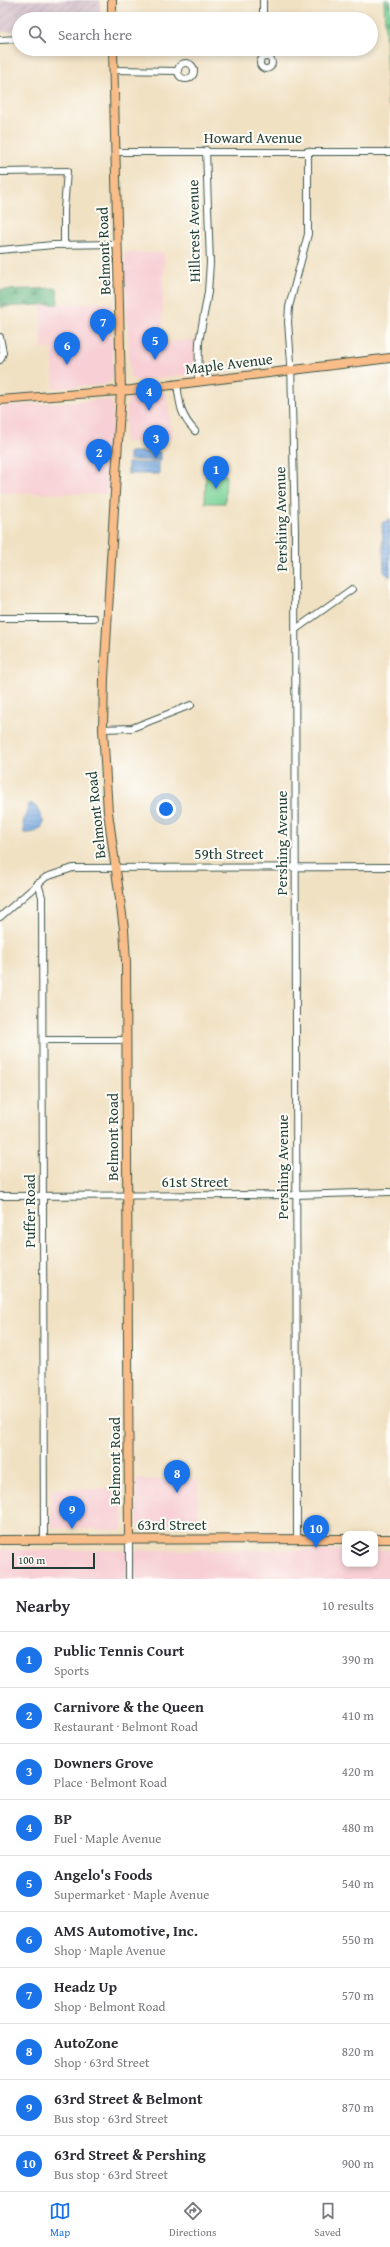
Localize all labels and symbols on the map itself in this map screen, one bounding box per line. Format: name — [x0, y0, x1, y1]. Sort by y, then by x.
street label: Howard Avenue — [204, 127, 302, 148]
street label: Hillcrest Avenue — [182, 179, 205, 283]
street label: Belmont Road — [91, 207, 116, 295]
pin: 7 — [90, 309, 116, 342]
pin: 5 — [142, 327, 168, 360]
pin: 6 — [54, 332, 80, 365]
street label: Maple Avenue — [184, 348, 274, 379]
pin: 4 — [136, 378, 162, 411]
pin: 3 — [143, 425, 169, 458]
pin: 2 — [86, 439, 112, 472]
pin: 1 — [203, 456, 229, 489]
street label: Pershing Avenue — [269, 466, 292, 572]
street label: Belmont Road — [80, 770, 111, 860]
street label: Pershing Avenue — [271, 790, 292, 896]
your location — [156, 799, 176, 819]
street label: 59th Street — [194, 843, 264, 864]
street label: Belmont Road — [102, 1093, 123, 1181]
street label: Pershing Avenue — [272, 1114, 293, 1220]
street label: 61st Street — [162, 1171, 229, 1192]
street label: Puffer Road — [19, 1174, 40, 1248]
street label: Belmont Road — [104, 1417, 125, 1505]
pin: 8 — [164, 1460, 190, 1493]
pin: 9 — [59, 1496, 85, 1529]
street label: 63rd Street — [137, 1514, 208, 1535]
pin: 10 — [303, 1515, 329, 1548]
scale bar — [12, 1551, 95, 1570]

